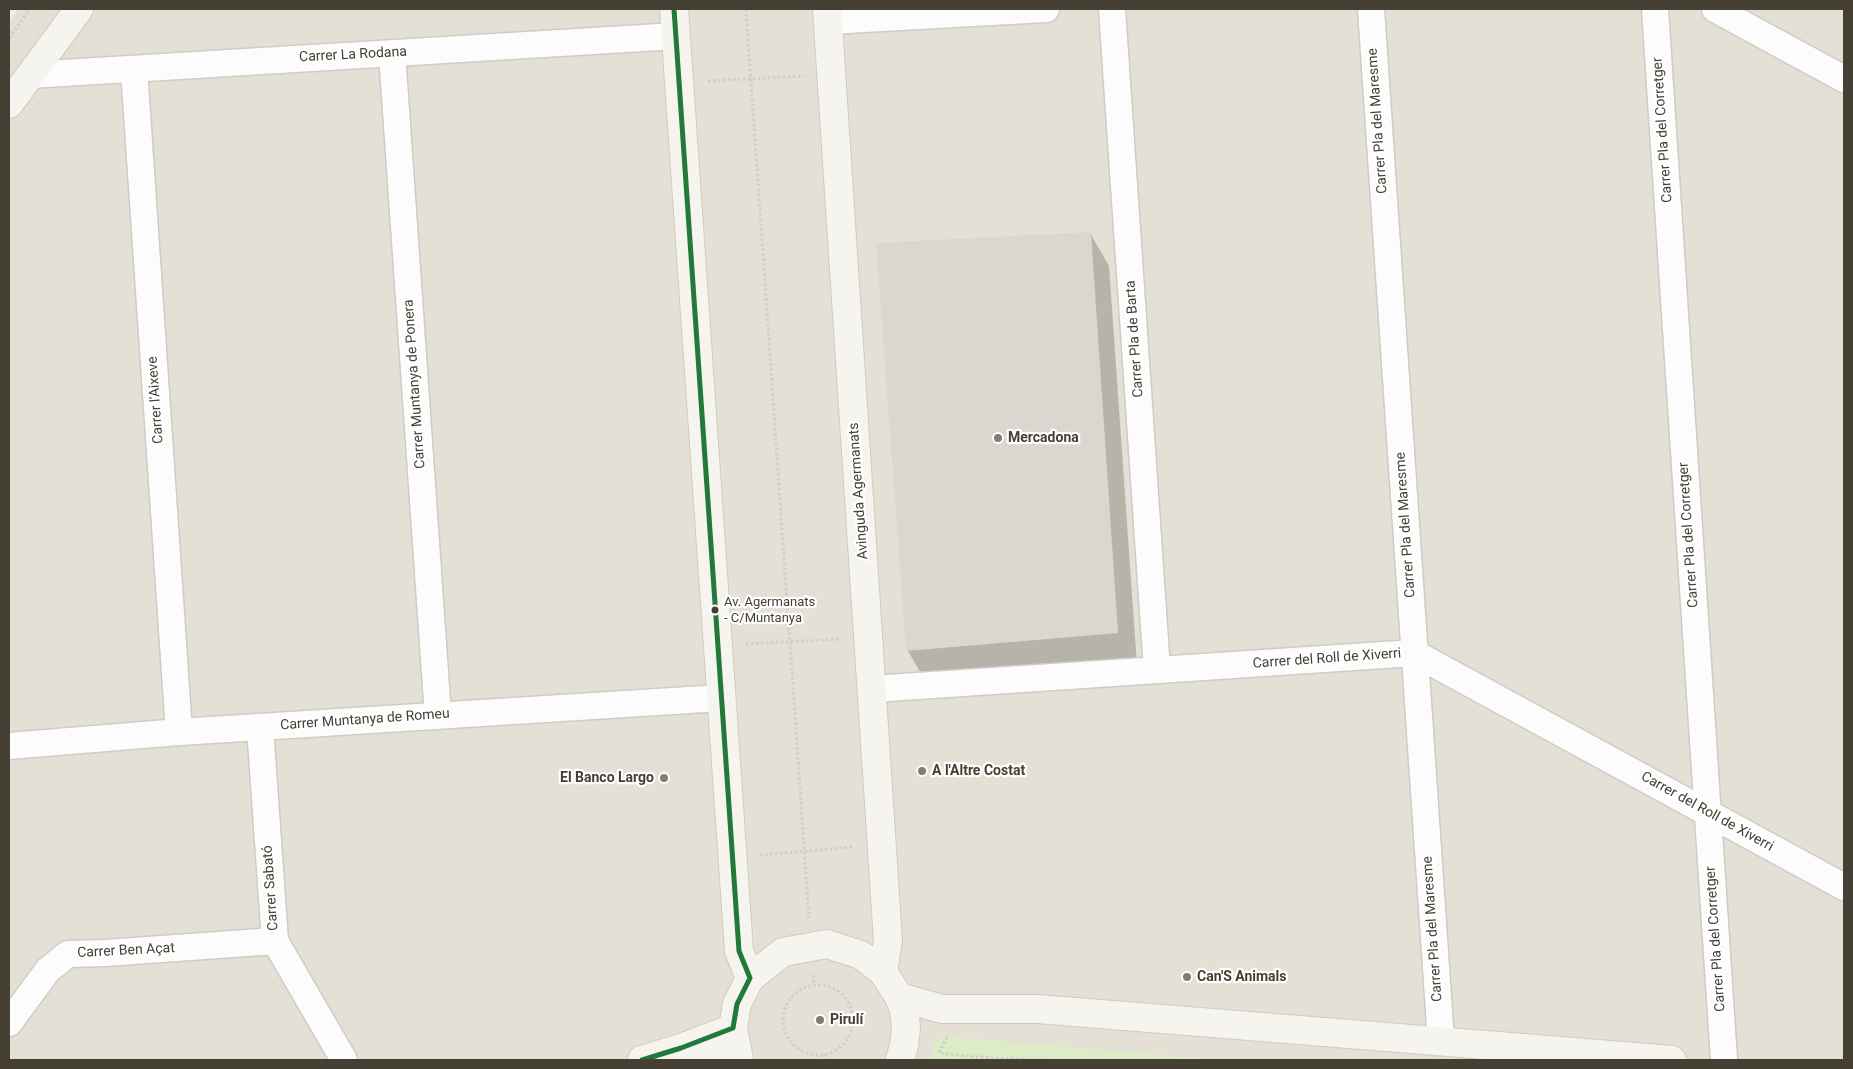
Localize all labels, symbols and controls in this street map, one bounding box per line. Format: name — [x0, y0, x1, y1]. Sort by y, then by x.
street label: Carrer La Rodana — [299, 44, 407, 66]
street label: Carrer Pla del Maresme — [1365, 48, 1391, 194]
street label: Carrer Pla del Corretger — [1650, 57, 1676, 203]
street label: Carrer Pla de Barta — [1123, 280, 1147, 398]
street label: Carrer Muntanya de Ponera — [401, 299, 429, 469]
street label: Carrer l'Aixeve — [145, 356, 167, 444]
street label: Avinguda Agermanats — [846, 422, 872, 560]
place label: Mercadona — [1008, 430, 1079, 446]
marker: Mercadona — [992, 432, 1004, 444]
street label: Carrer Pla del Maresme — [1393, 452, 1419, 598]
street label: Carrer Pla del Corretger — [1676, 462, 1702, 608]
place label: Av. Agermanats - C/Muntanya — [724, 595, 815, 626]
marker: Av. Agermanats - C/Muntanya — [710, 605, 720, 615]
street label: Carrer del Roll de Xiverri — [1252, 645, 1402, 673]
street label: Carrer Muntanya de Romeu — [280, 706, 450, 734]
place label: A l'Altre Costat — [932, 763, 1025, 779]
marker: A l'Altre Costat — [916, 765, 928, 777]
street label: Carrer del Roll de Xiverri — [1638, 769, 1776, 855]
place label: El Banco Largo — [560, 770, 654, 786]
marker: El Banco Largo — [658, 772, 670, 784]
street label: Carrer Sabató — [260, 845, 282, 931]
street label: Carrer Pla del Maresme — [1420, 856, 1446, 1002]
street label: Carrer Pla del Corretger — [1703, 866, 1729, 1012]
street label: Carrer Ben Açat — [77, 940, 175, 962]
place label: Can'S Animals — [1197, 969, 1287, 985]
marker: Can'S Animals — [1181, 971, 1193, 983]
place label: Pirulí — [830, 1012, 863, 1028]
marker: Pirulí — [814, 1014, 826, 1026]

